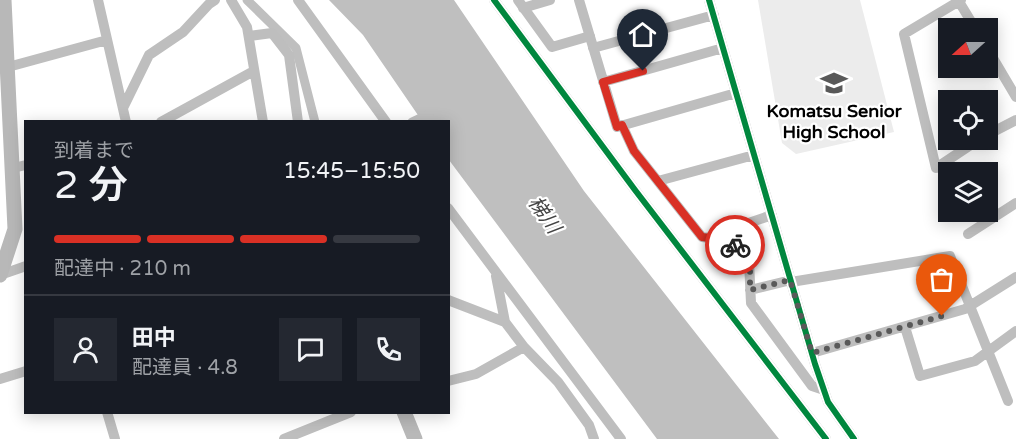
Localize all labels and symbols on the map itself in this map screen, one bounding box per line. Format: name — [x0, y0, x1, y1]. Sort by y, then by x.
pin — [617, 9, 668, 71]
north arrow — [938, 18, 998, 78]
school or university icon: Komatsu Senior High School — [819, 68, 849, 98]
place label: Komatsu Senior High School — [766, 100, 903, 143]
water label: 梯川 — [523, 192, 566, 240]
courier — [705, 215, 765, 275]
pin — [916, 254, 967, 316]

